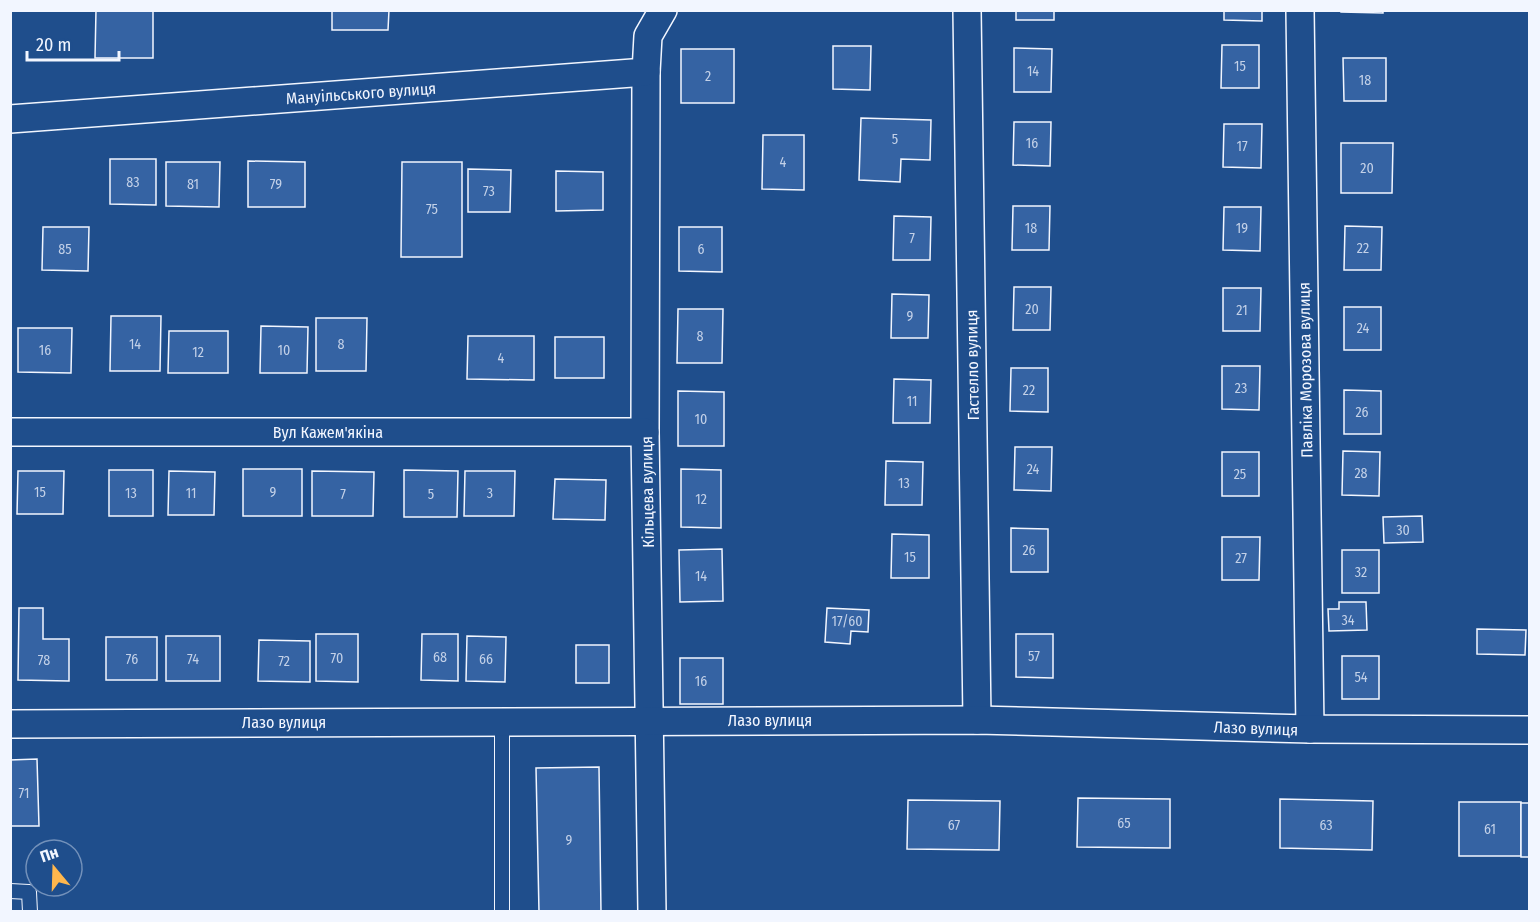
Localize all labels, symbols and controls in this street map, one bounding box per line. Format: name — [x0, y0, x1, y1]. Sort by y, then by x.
scale bar — [27, 24, 118, 62]
text: 20 m — [36, 34, 71, 56]
house number: 15 — [1234, 58, 1246, 75]
house number: 14 — [1027, 63, 1039, 80]
house number: 2 — [705, 68, 711, 85]
house number: 18 — [1359, 72, 1371, 89]
street label: Мануільського вулиця — [285, 79, 437, 108]
house number: 5 — [892, 131, 898, 148]
house number: 16 — [1026, 135, 1038, 152]
house number: 17 — [1236, 138, 1248, 155]
house number: 4 — [780, 154, 787, 171]
house number: 20 — [1360, 160, 1374, 177]
house number: 83 — [126, 174, 140, 191]
house number: 81 — [187, 176, 199, 193]
house number: 79 — [270, 176, 282, 193]
house number: 73 — [483, 183, 495, 200]
house number: 75 — [426, 201, 438, 218]
house number: 18 — [1025, 220, 1037, 237]
house number: 19 — [1236, 220, 1248, 237]
house number: 7 — [909, 230, 915, 247]
house number: 22 — [1357, 240, 1369, 257]
house number: 85 — [58, 241, 72, 258]
house number: 6 — [698, 241, 705, 258]
street label: Павліка Морозова вулиця — [1294, 282, 1317, 458]
house number: 20 — [1025, 301, 1039, 318]
house number: 21 — [1236, 302, 1248, 319]
house number: 9 — [907, 308, 914, 325]
street label: Гастелло вулиця — [962, 309, 983, 421]
house number: 24 — [1357, 320, 1370, 337]
house number: 8 — [697, 328, 704, 345]
house number: 14 — [129, 336, 141, 353]
house number: 8 — [338, 336, 345, 353]
house number: 16 — [39, 342, 51, 359]
house number: 10 — [278, 342, 290, 359]
house number: 12 — [192, 344, 204, 361]
house number: 4 — [498, 350, 505, 367]
house number: 23 — [1235, 380, 1247, 397]
house number: 22 — [1023, 382, 1035, 399]
house number: 11 — [907, 393, 917, 410]
house number: 26 — [1355, 404, 1369, 421]
house number: 10 — [695, 411, 707, 428]
street label: Вул Кажем'якіна — [273, 423, 383, 442]
street label: Кільцева вулиця — [637, 436, 658, 548]
house number: 24 — [1027, 461, 1040, 478]
house number: 28 — [1354, 465, 1368, 482]
house number: 25 — [1234, 466, 1246, 483]
house number: 13 — [898, 475, 910, 492]
house number: 15 — [34, 484, 46, 501]
house number: 9 — [270, 484, 277, 501]
house number: 13 — [125, 485, 137, 502]
house number: 11 — [186, 485, 196, 502]
house number: 3 — [487, 485, 493, 502]
house number: 7 — [340, 486, 346, 503]
house number: 5 — [428, 486, 434, 503]
house number: 12 — [695, 491, 707, 508]
house number: 30 — [1396, 522, 1410, 539]
house number: 26 — [1022, 542, 1036, 559]
house number: 15 — [904, 549, 916, 566]
house number: 27 — [1235, 550, 1247, 567]
house number: 32 — [1355, 564, 1367, 581]
house number: 14 — [695, 568, 707, 585]
house number: 34 — [1341, 612, 1355, 629]
house number: 17/60 — [832, 613, 862, 630]
house number: 57 — [1028, 648, 1040, 665]
house number: 68 — [433, 649, 447, 666]
house number: 70 — [331, 650, 343, 667]
house number: 76 — [126, 651, 138, 668]
house number: 74 — [187, 651, 199, 668]
house number: 66 — [479, 651, 493, 668]
house number: 78 — [38, 652, 50, 669]
house number: 72 — [278, 653, 290, 670]
house number: 54 — [1354, 669, 1368, 686]
house number: 16 — [695, 673, 707, 690]
street label: Лазо вулиця — [728, 711, 812, 730]
street label: Лазо вулиця — [242, 713, 326, 732]
street label: Лазо вулиця — [1213, 718, 1299, 739]
house number: 71 — [19, 785, 29, 802]
house number: 65 — [1117, 815, 1131, 832]
house number: 67 — [948, 817, 960, 834]
house number: 63 — [1319, 817, 1333, 834]
house number: 61 — [1484, 821, 1496, 838]
house number: 9 — [566, 832, 573, 849]
north arrow — [24, 838, 84, 898]
text: Пн — [38, 842, 61, 866]

